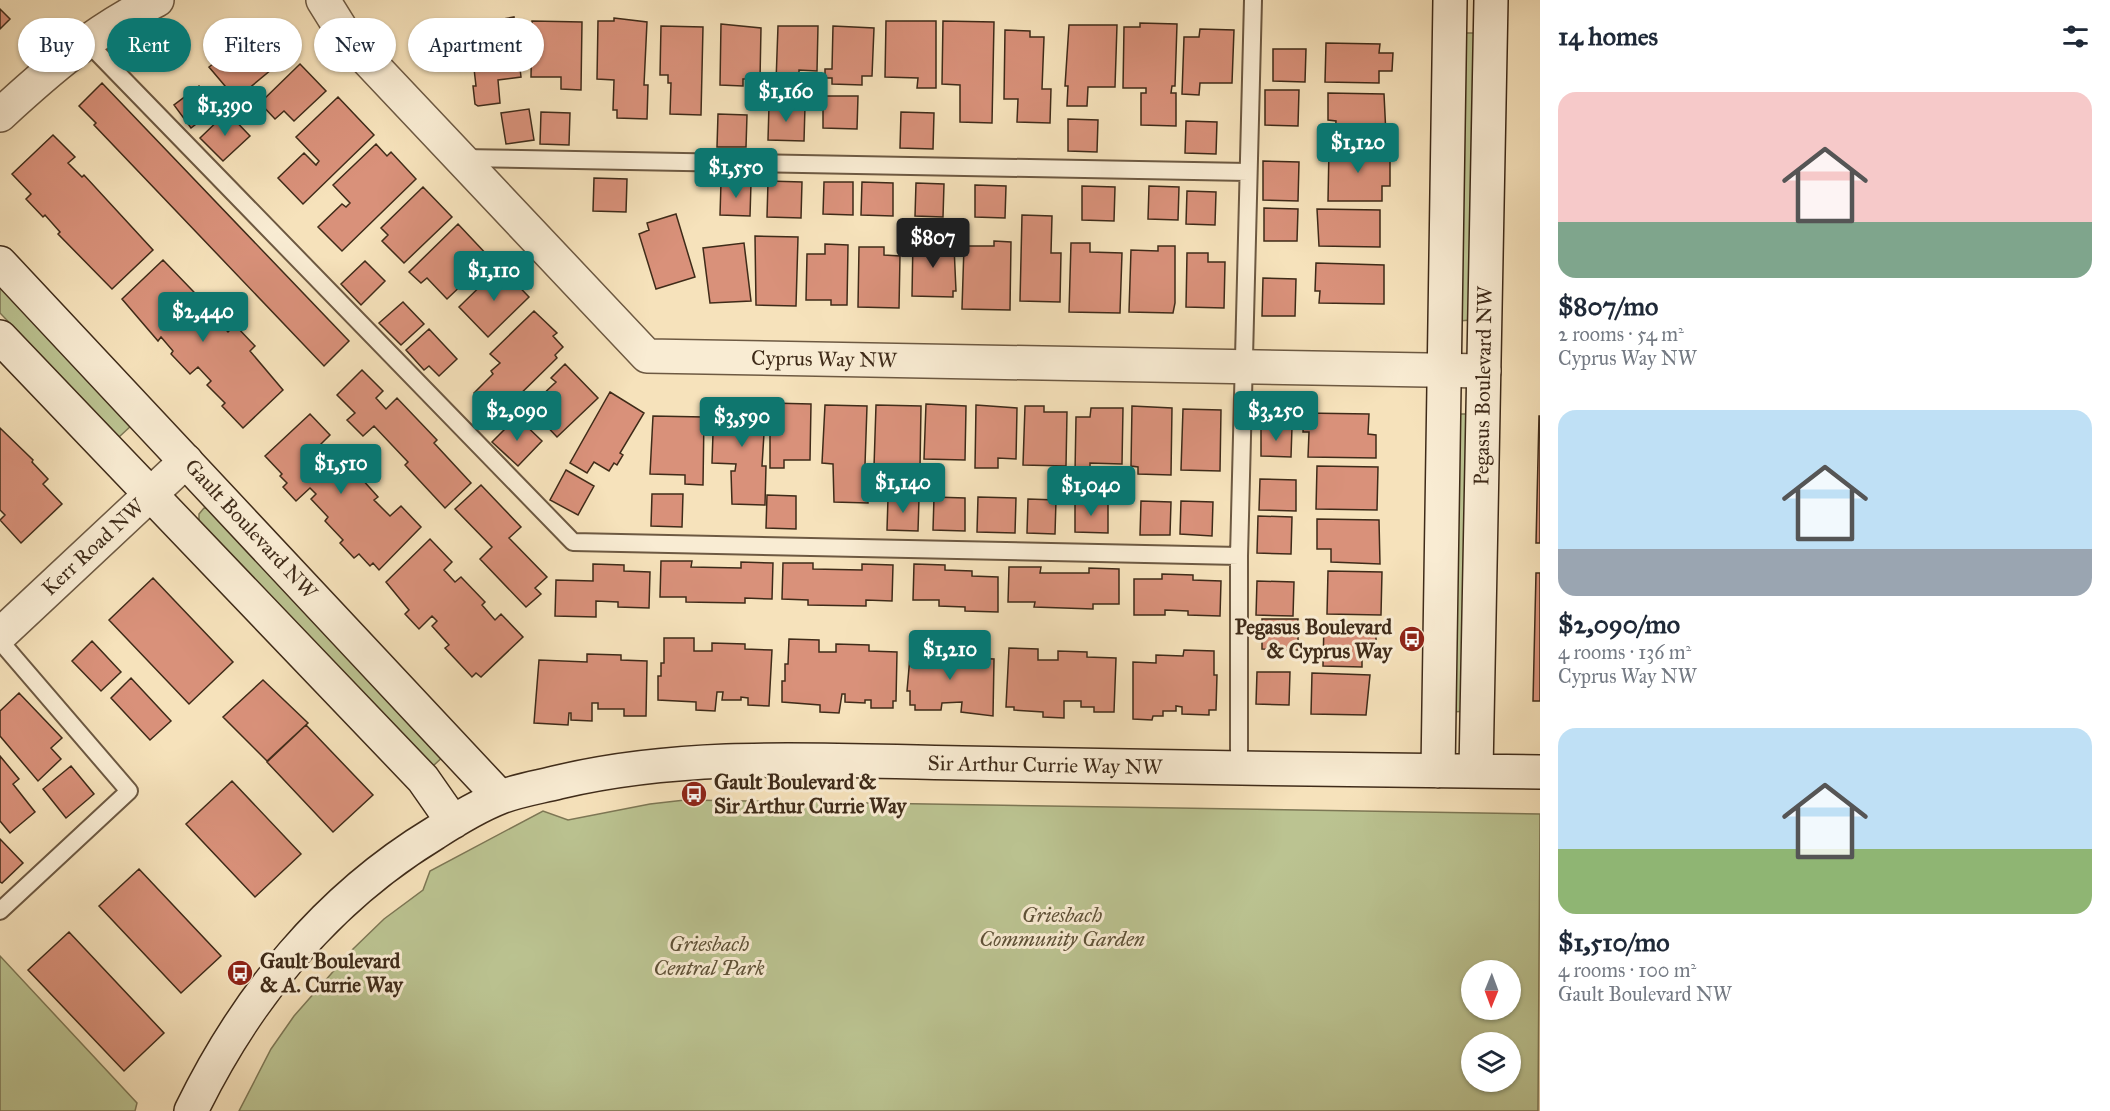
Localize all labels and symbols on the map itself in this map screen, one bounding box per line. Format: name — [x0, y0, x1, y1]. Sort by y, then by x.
pin: $1,160 — [737, 72, 835, 123]
pin: $1,390 — [176, 86, 274, 137]
pin: $1,120 — [1309, 123, 1407, 174]
pin: $1,550 — [687, 148, 785, 199]
pin: $807 — [897, 218, 969, 269]
pin: $1,110 — [445, 251, 543, 302]
street label: Pegasus Boulevard NW — [1468, 285, 1498, 486]
pin: $2,440 — [154, 292, 252, 343]
street label: Cyprus Way NW — [751, 345, 898, 373]
pin: $2,090 — [468, 391, 566, 442]
pin: $3,250 — [1227, 391, 1325, 442]
pin: $3,590 — [693, 397, 791, 448]
pin: $1,510 — [292, 444, 390, 495]
street label: Gault Boulevard NW — [179, 453, 323, 605]
pin: $1,140 — [854, 463, 952, 514]
pin: $1,040 — [1042, 466, 1140, 517]
street label: Kerr Road NW — [36, 492, 150, 601]
place label: Pegasus Boulevard & Cyprus Way — [1235, 614, 1393, 664]
bus stop icon: Pegasus Boulevard & Cyprus Way — [1397, 624, 1427, 654]
pin: $1,210 — [901, 630, 999, 681]
street label: Sir Arthur Currie Way NW — [927, 750, 1164, 780]
place label: Gault Boulevard & Sir Arthur Currie Way — [714, 769, 908, 819]
bus stop icon: Gault Boulevard & Sir Arthur Currie Way — [679, 779, 709, 809]
park label: Griesbach Community Garden — [979, 902, 1145, 952]
park label: Griesbach Central Park — [653, 931, 765, 981]
place label: Gault Boulevard & A. Currie Way — [260, 948, 404, 998]
bus stop icon: Gault Boulevard & A. Currie Way — [225, 958, 255, 988]
north arrow — [1461, 960, 1521, 1020]

